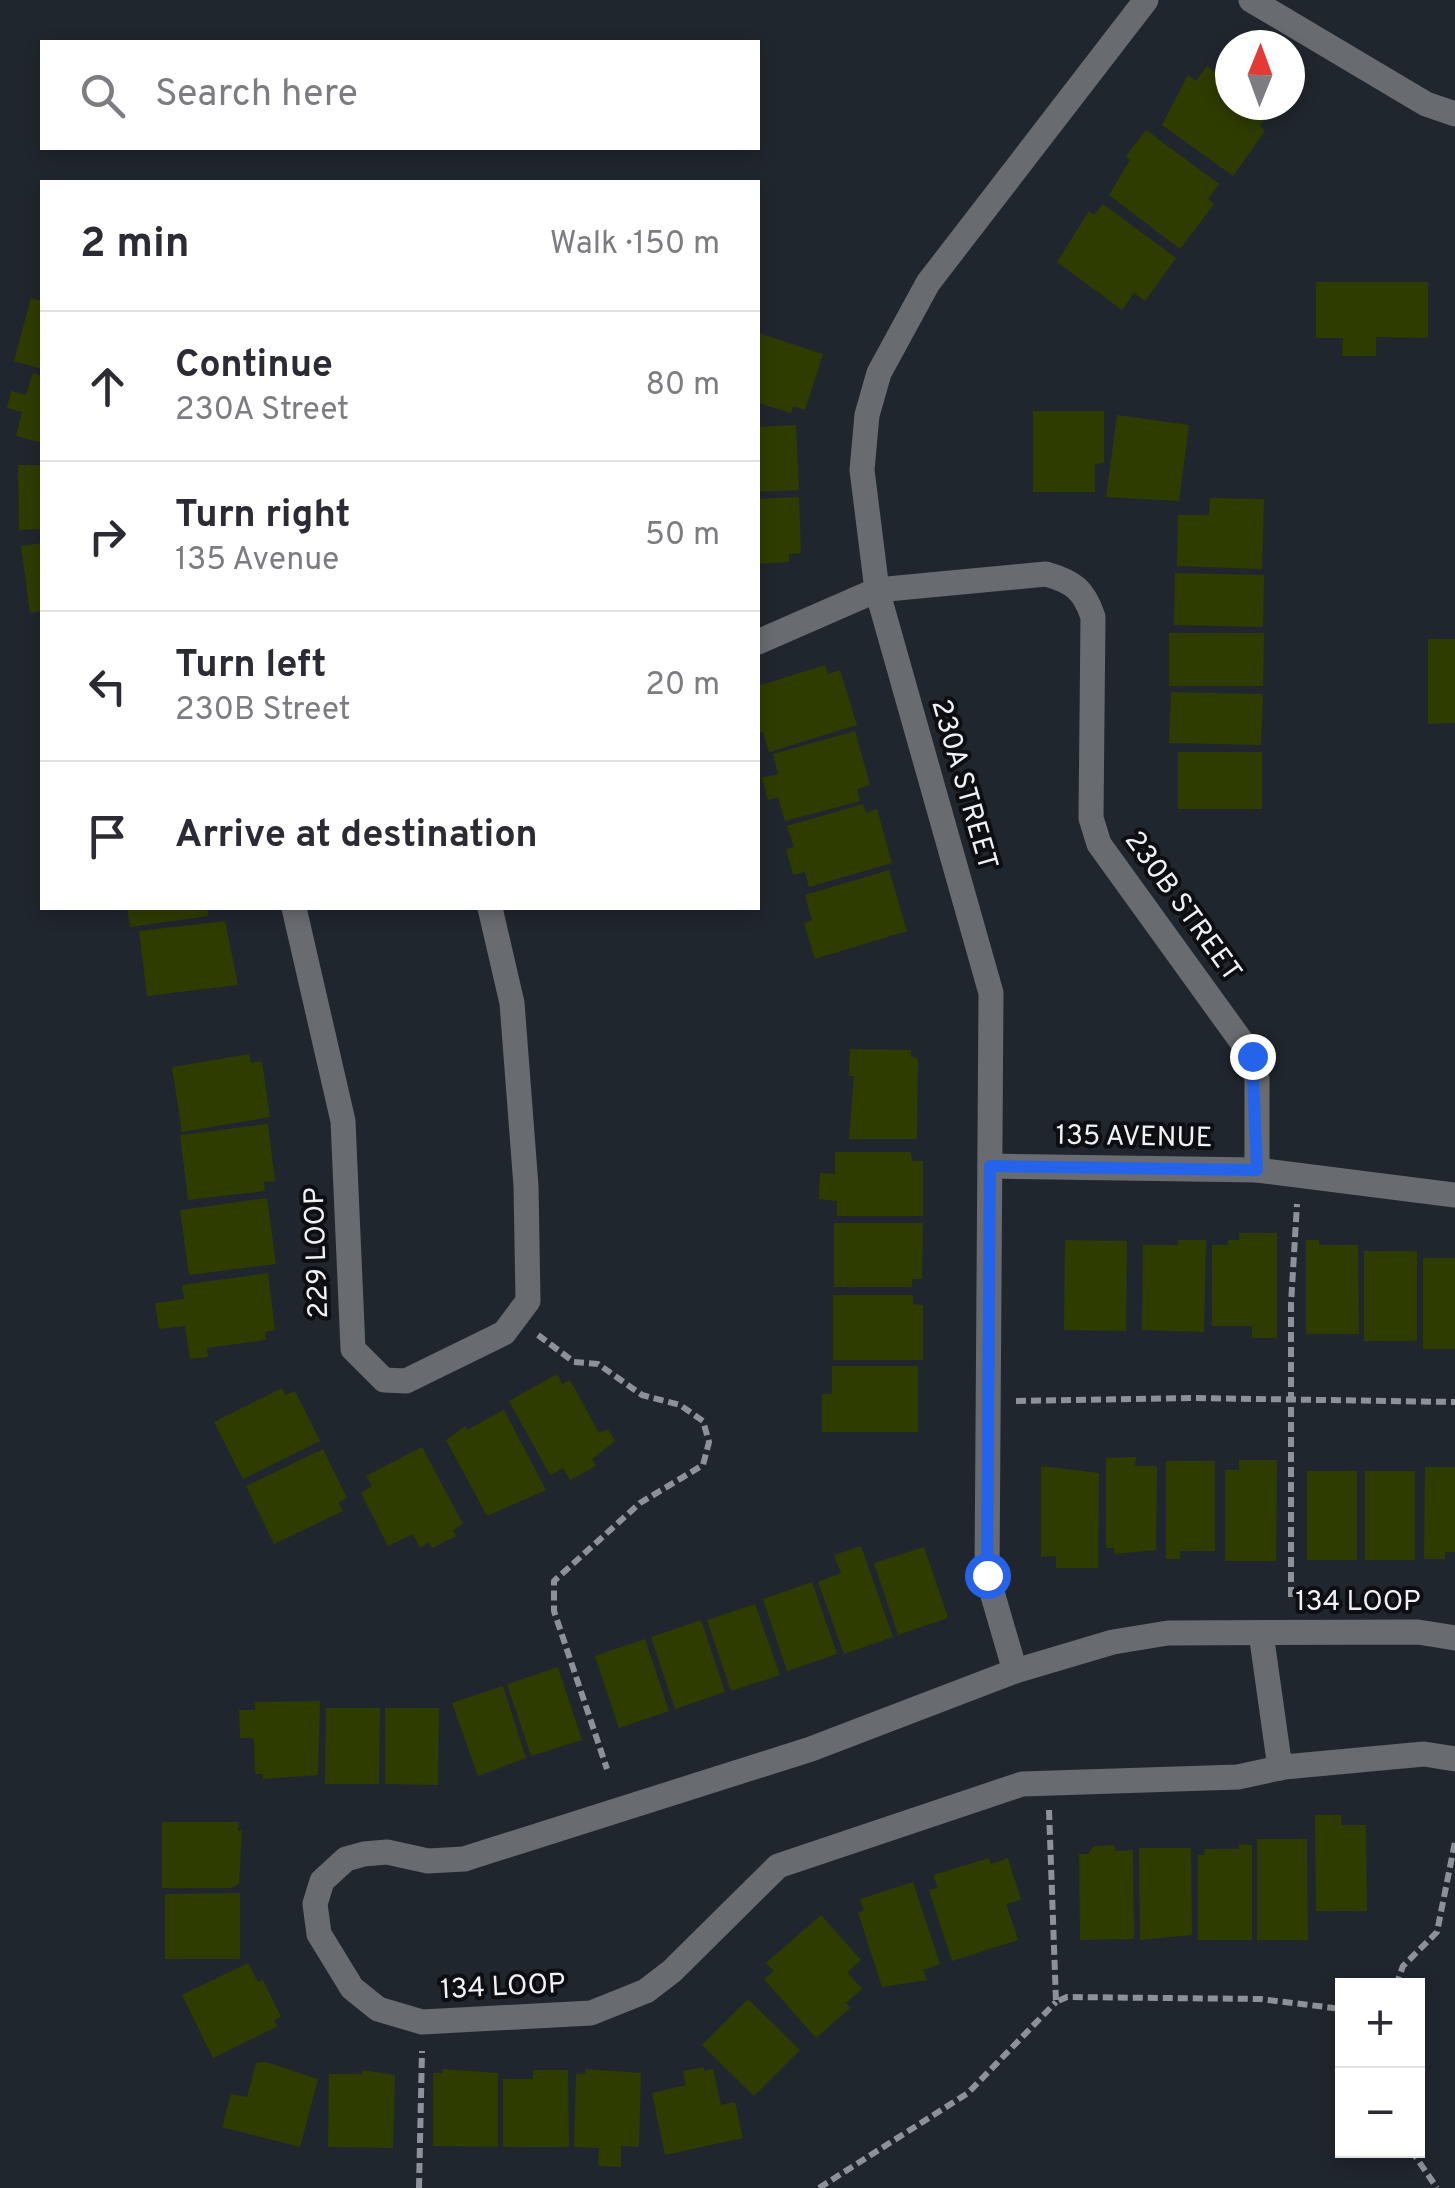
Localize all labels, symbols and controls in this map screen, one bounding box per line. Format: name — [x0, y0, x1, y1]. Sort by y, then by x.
north arrow — [1215, 30, 1305, 120]
search box — [40, 40, 760, 150]
icon: search — [75, 68, 130, 123]
text: Search here — [155, 71, 358, 120]
text: 2 min — [80, 219, 190, 272]
text: Walk · 150 m — [550, 225, 720, 265]
text: Continue — [175, 342, 333, 391]
icon: ahead — [80, 359, 135, 414]
text: 80 m — [646, 366, 720, 406]
text: 230A Street — [175, 391, 349, 431]
text: Turn right — [175, 492, 350, 541]
icon: right — [80, 509, 135, 564]
text: 50 m — [645, 516, 720, 556]
text: 135 Avenue — [175, 541, 339, 581]
text: Turn left — [175, 642, 327, 691]
icon: left — [80, 659, 135, 714]
text: 20 m — [645, 666, 720, 706]
text: 230B Street — [175, 691, 351, 731]
street label: 230A STREET — [921, 695, 1005, 875]
icon: arrive — [80, 809, 135, 864]
text: Arrive at destination — [175, 812, 538, 861]
street label: 230B STREET — [1115, 825, 1249, 989]
route end — [1230, 1034, 1276, 1080]
street label: 135 AVENUE — [1055, 1119, 1213, 1157]
street label: 229 LOOP — [298, 1187, 338, 1319]
route start — [965, 1553, 1011, 1599]
street label: 134 LOOP — [1295, 1585, 1421, 1621]
street label: 134 LOOP — [439, 1967, 567, 2009]
map controls — [1335, 1978, 1425, 2158]
button: + — [1335, 1978, 1425, 2068]
button: − — [1335, 2068, 1425, 2158]

